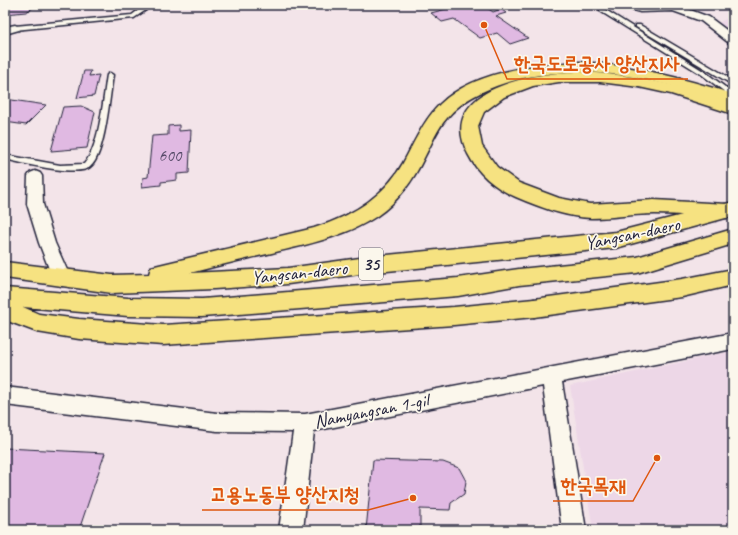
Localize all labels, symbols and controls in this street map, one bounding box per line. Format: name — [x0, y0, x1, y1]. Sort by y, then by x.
callout: 한국도로공사 양산지사 — [507, 47, 688, 79]
text: 한국도로공사 양산지사 — [513, 51, 680, 76]
house number: 600 — [159, 145, 183, 166]
street label: Yangsan-daero — [583, 212, 683, 256]
road number: 35 — [359, 248, 383, 280]
street label: Yangsan-daero — [250, 256, 349, 290]
street label: Namyangsan 1-gil — [312, 387, 434, 434]
callout: 한국목재 — [553, 469, 633, 501]
text: 한국목재 — [560, 473, 626, 498]
callout: 고용노동부 양산지청 — [202, 478, 368, 510]
text: 고용노동부 양산지청 — [210, 482, 360, 507]

